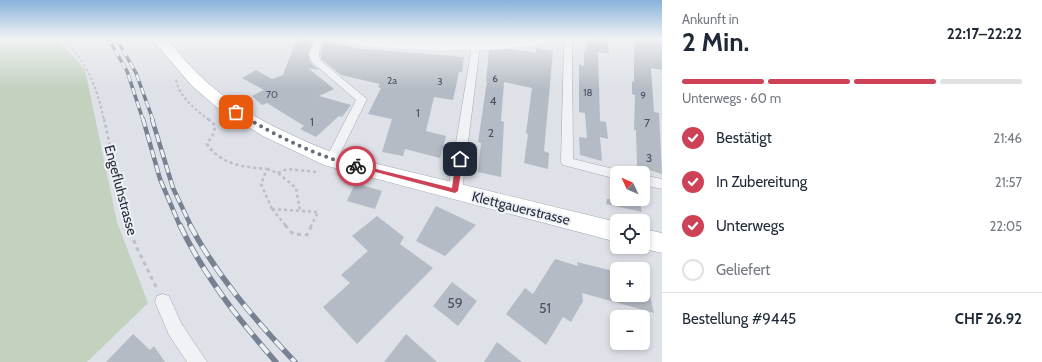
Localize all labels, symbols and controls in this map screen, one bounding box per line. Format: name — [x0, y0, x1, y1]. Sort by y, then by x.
text: Ankunft in — [682, 11, 739, 27]
text: 22:17–22:22 — [947, 25, 1022, 43]
text: 2 Min. — [682, 26, 749, 58]
house number: 6 — [492, 72, 498, 85]
house number: 2a — [387, 74, 397, 87]
house number: 3 — [437, 75, 443, 88]
house number: 18 — [583, 86, 593, 99]
house number: 70 — [266, 88, 278, 101]
house number: 9 — [640, 89, 646, 102]
text: Unterwegs · 60 m — [682, 90, 781, 106]
house number: 4 — [490, 93, 497, 108]
pin — [219, 95, 253, 129]
icon: bag — [225, 101, 247, 123]
house number: 1 — [416, 105, 420, 120]
house number: 1 — [310, 114, 314, 129]
house number: 7 — [644, 115, 650, 130]
house number: 2 — [488, 125, 494, 140]
icon: check — [682, 127, 704, 149]
text: Bestätigt — [716, 129, 772, 147]
text: 21:46 — [993, 130, 1022, 146]
pin — [443, 142, 477, 176]
street label: Engefluhstrasse — [100, 143, 142, 237]
courier — [336, 146, 376, 186]
icon: home — [449, 148, 471, 170]
house number: 3 — [646, 150, 652, 165]
icon: bike — [345, 155, 367, 177]
north arrow — [610, 166, 650, 206]
map controls — [610, 166, 650, 350]
icon: check — [682, 171, 704, 193]
text: In Zubereitung — [716, 173, 807, 191]
text: 21:57 — [995, 174, 1022, 190]
street label: Klettgauerstrasse — [470, 187, 572, 229]
button: locate — [610, 214, 650, 254]
icon: check — [682, 215, 704, 237]
text: Unterwegs — [716, 217, 784, 235]
text: 22:05 — [990, 218, 1022, 234]
text: Geliefert — [716, 261, 770, 279]
button: + — [610, 262, 650, 302]
house number: 59 — [447, 294, 463, 312]
house number: 51 — [539, 299, 551, 317]
button: − — [610, 310, 650, 350]
text: Bestellung #9445 — [682, 310, 796, 328]
text: CHF 26.92 — [955, 310, 1022, 328]

